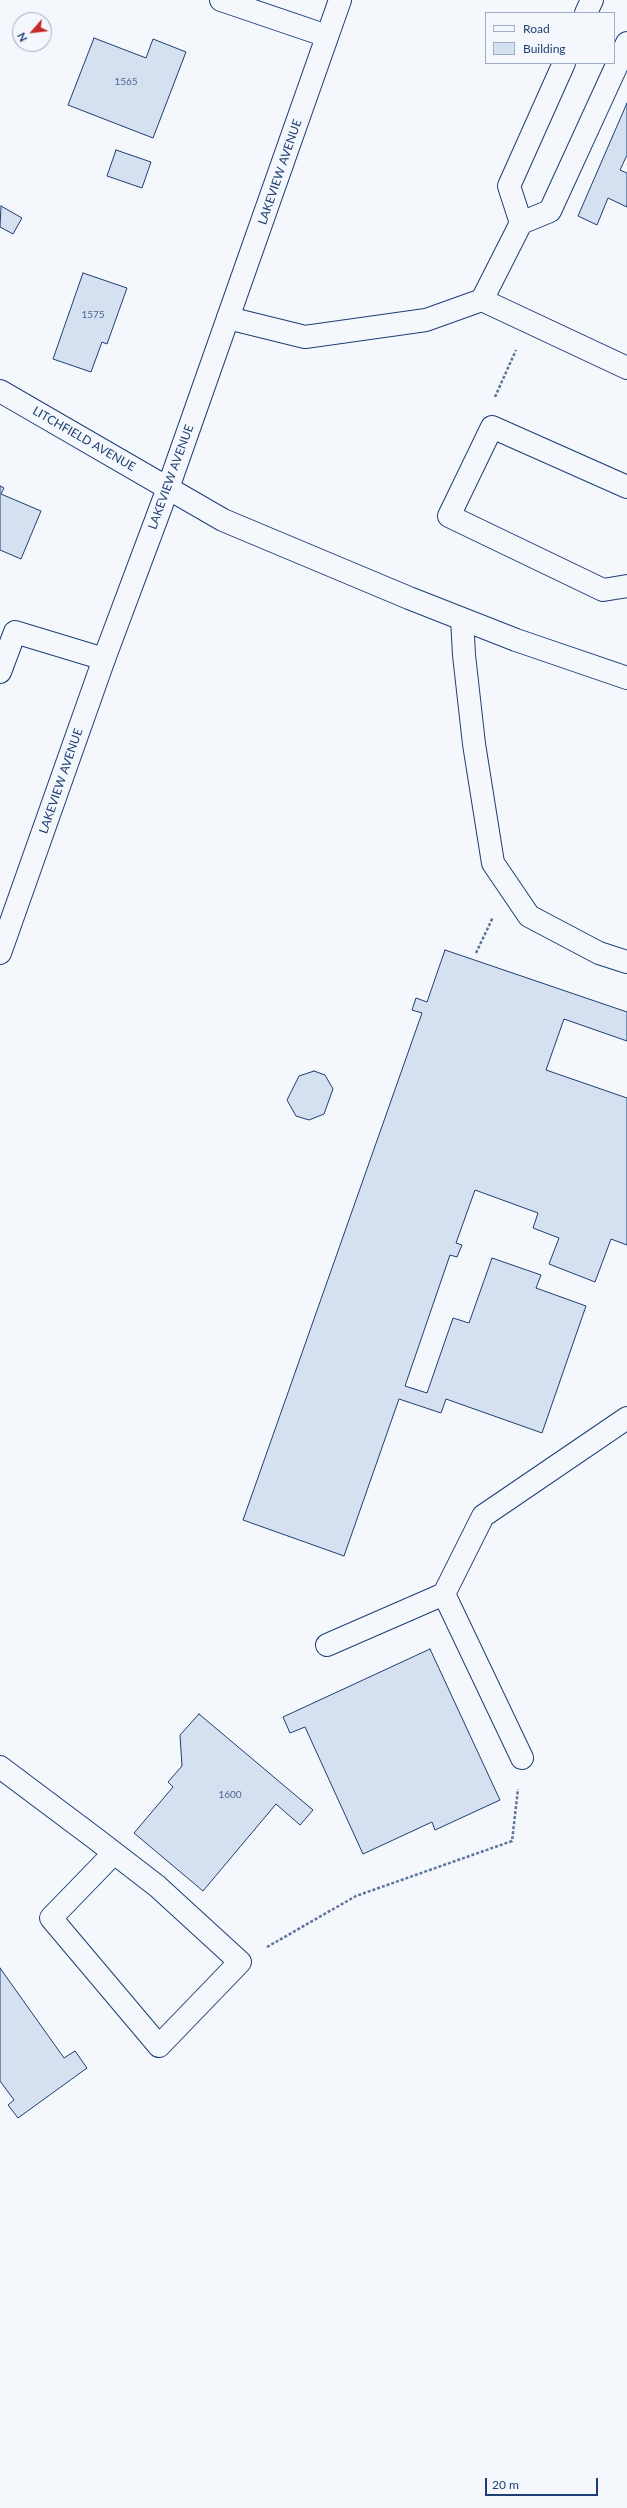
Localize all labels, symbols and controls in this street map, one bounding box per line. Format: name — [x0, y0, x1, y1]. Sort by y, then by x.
north arrow — [12, 12, 52, 52]
legend — [485, 12, 615, 64]
text: Road — [523, 21, 550, 36]
text: N — [14, 31, 30, 44]
text: Building — [523, 41, 566, 56]
house number: 1565 — [114, 76, 138, 88]
street label: LAKEVIEW AVENUE — [255, 117, 305, 227]
house number: 1575 — [81, 309, 105, 321]
street label: LITCHFIELD AVENUE — [30, 404, 138, 474]
street label: LAKEVIEW AVENUE — [145, 423, 197, 531]
street label: LAKEVIEW AVENUE — [36, 726, 86, 836]
house number: 1600 — [218, 1789, 242, 1801]
scale bar — [487, 2470, 600, 2496]
text: 20 m — [492, 2477, 519, 2492]

